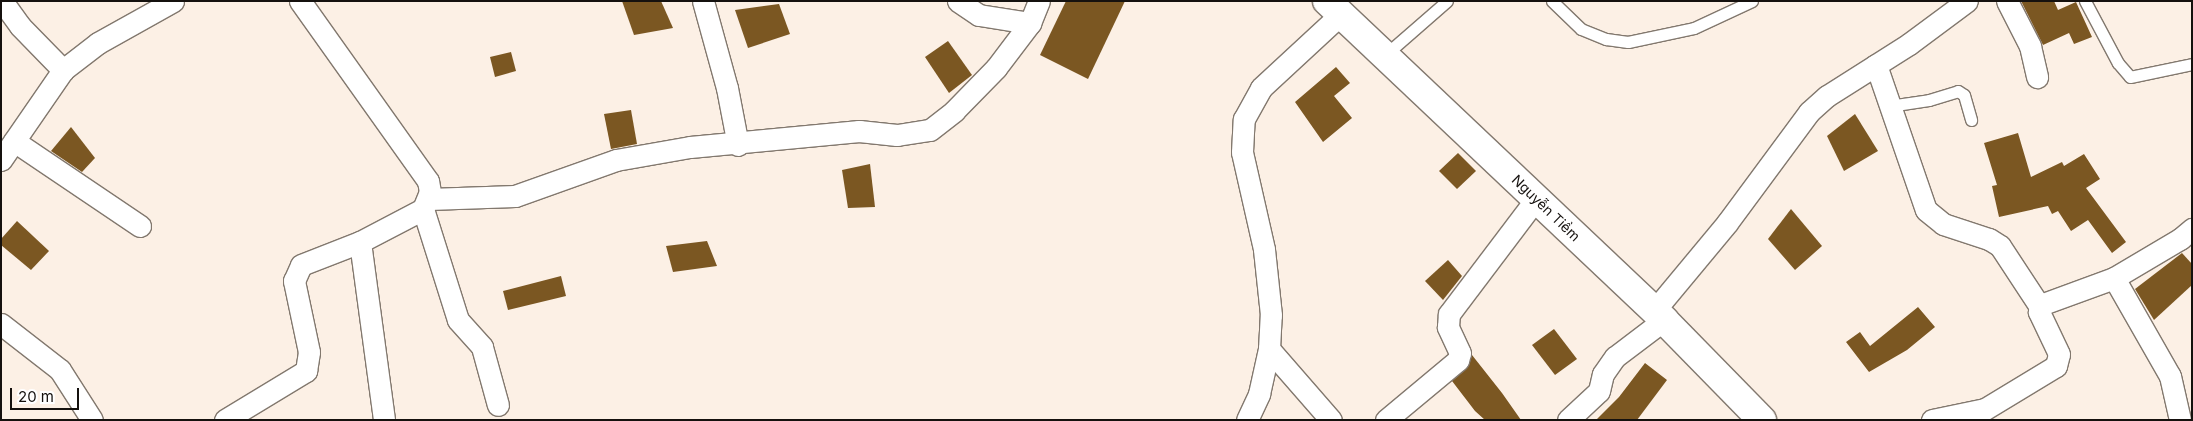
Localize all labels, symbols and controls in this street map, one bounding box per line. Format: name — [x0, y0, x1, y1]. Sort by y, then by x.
street label: Nguyễn Tiềm — [1508, 171, 1584, 245]
scale bar — [12, 378, 81, 410]
text: 20 m — [18, 387, 54, 406]

